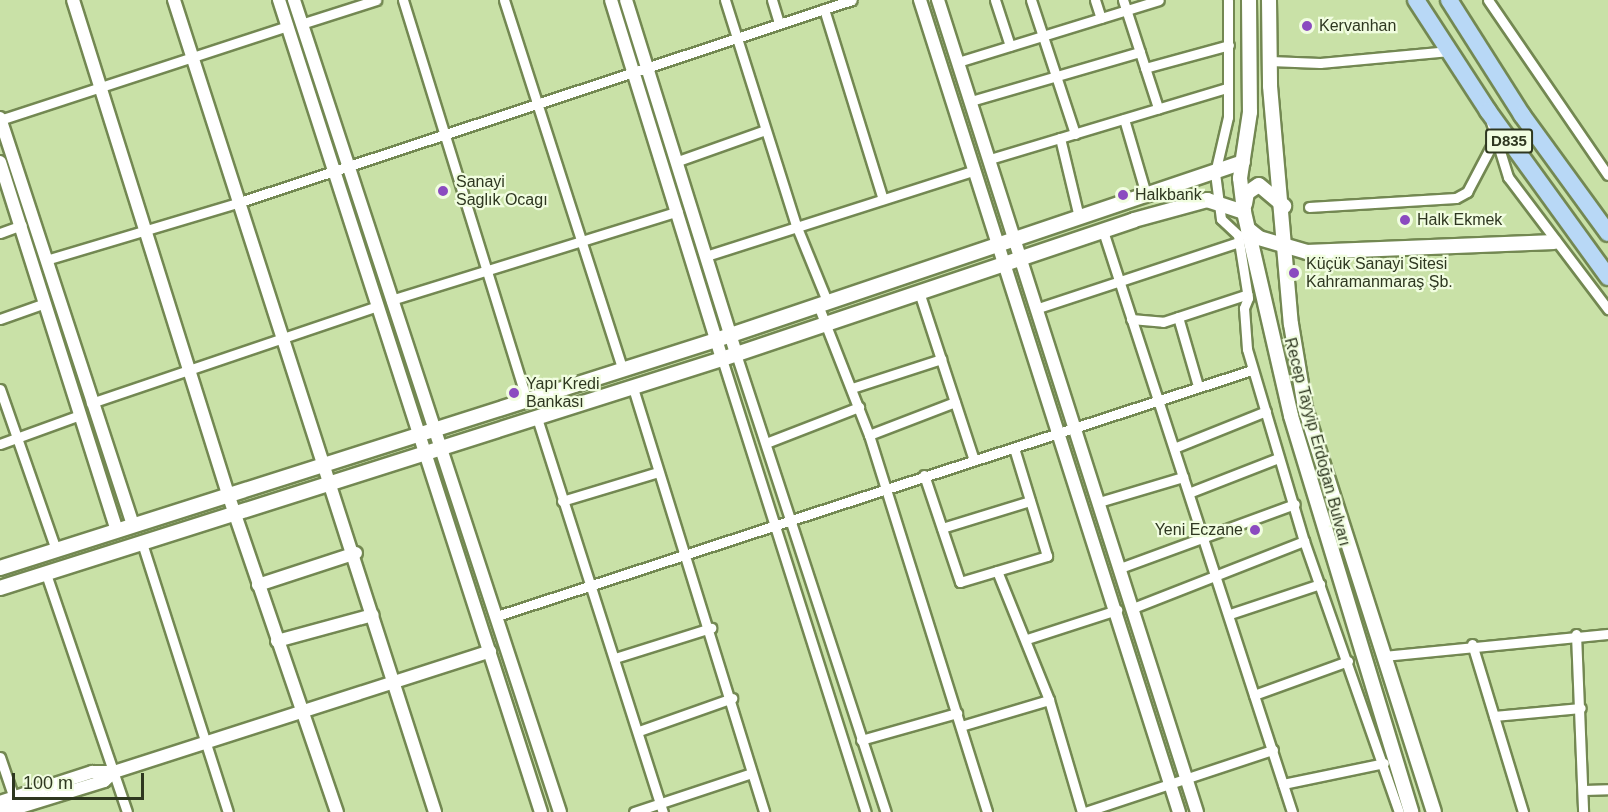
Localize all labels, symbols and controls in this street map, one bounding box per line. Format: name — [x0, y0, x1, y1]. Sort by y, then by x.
place label: Kervanhan — [1319, 16, 1396, 36]
marker: Kervanhan — [1300, 19, 1314, 33]
road number: D835 — [1485, 129, 1533, 153]
place label: Sanayi Saglık Ocagı — [456, 172, 548, 210]
marker: Sanayi Saglık Ocagı — [434, 182, 452, 200]
place label: Halkbank — [1135, 185, 1202, 205]
marker: Halkbank — [1116, 188, 1130, 202]
place label: Halk Ekmek — [1417, 210, 1502, 230]
marker: Halk Ekmek — [1398, 213, 1412, 227]
place label: Küçük Sanayi Sitesi Kahramanmaraş Şb. — [1306, 254, 1453, 292]
marker: Küçük Sanayi Sitesi Kahramanmaraş Şb. — [1287, 266, 1301, 280]
street label: Recep Tayyip Erdoğan Bulvarı — [1280, 336, 1354, 548]
place label: Yapı Kredi Bankası — [526, 374, 600, 412]
marker: Yapı Kredi Bankası — [507, 386, 521, 400]
place label: Yeni Eczane — [1155, 520, 1243, 540]
marker: Yeni Eczane — [1248, 523, 1262, 537]
scale bar — [15, 761, 147, 799]
text: 100 m — [23, 773, 73, 793]

